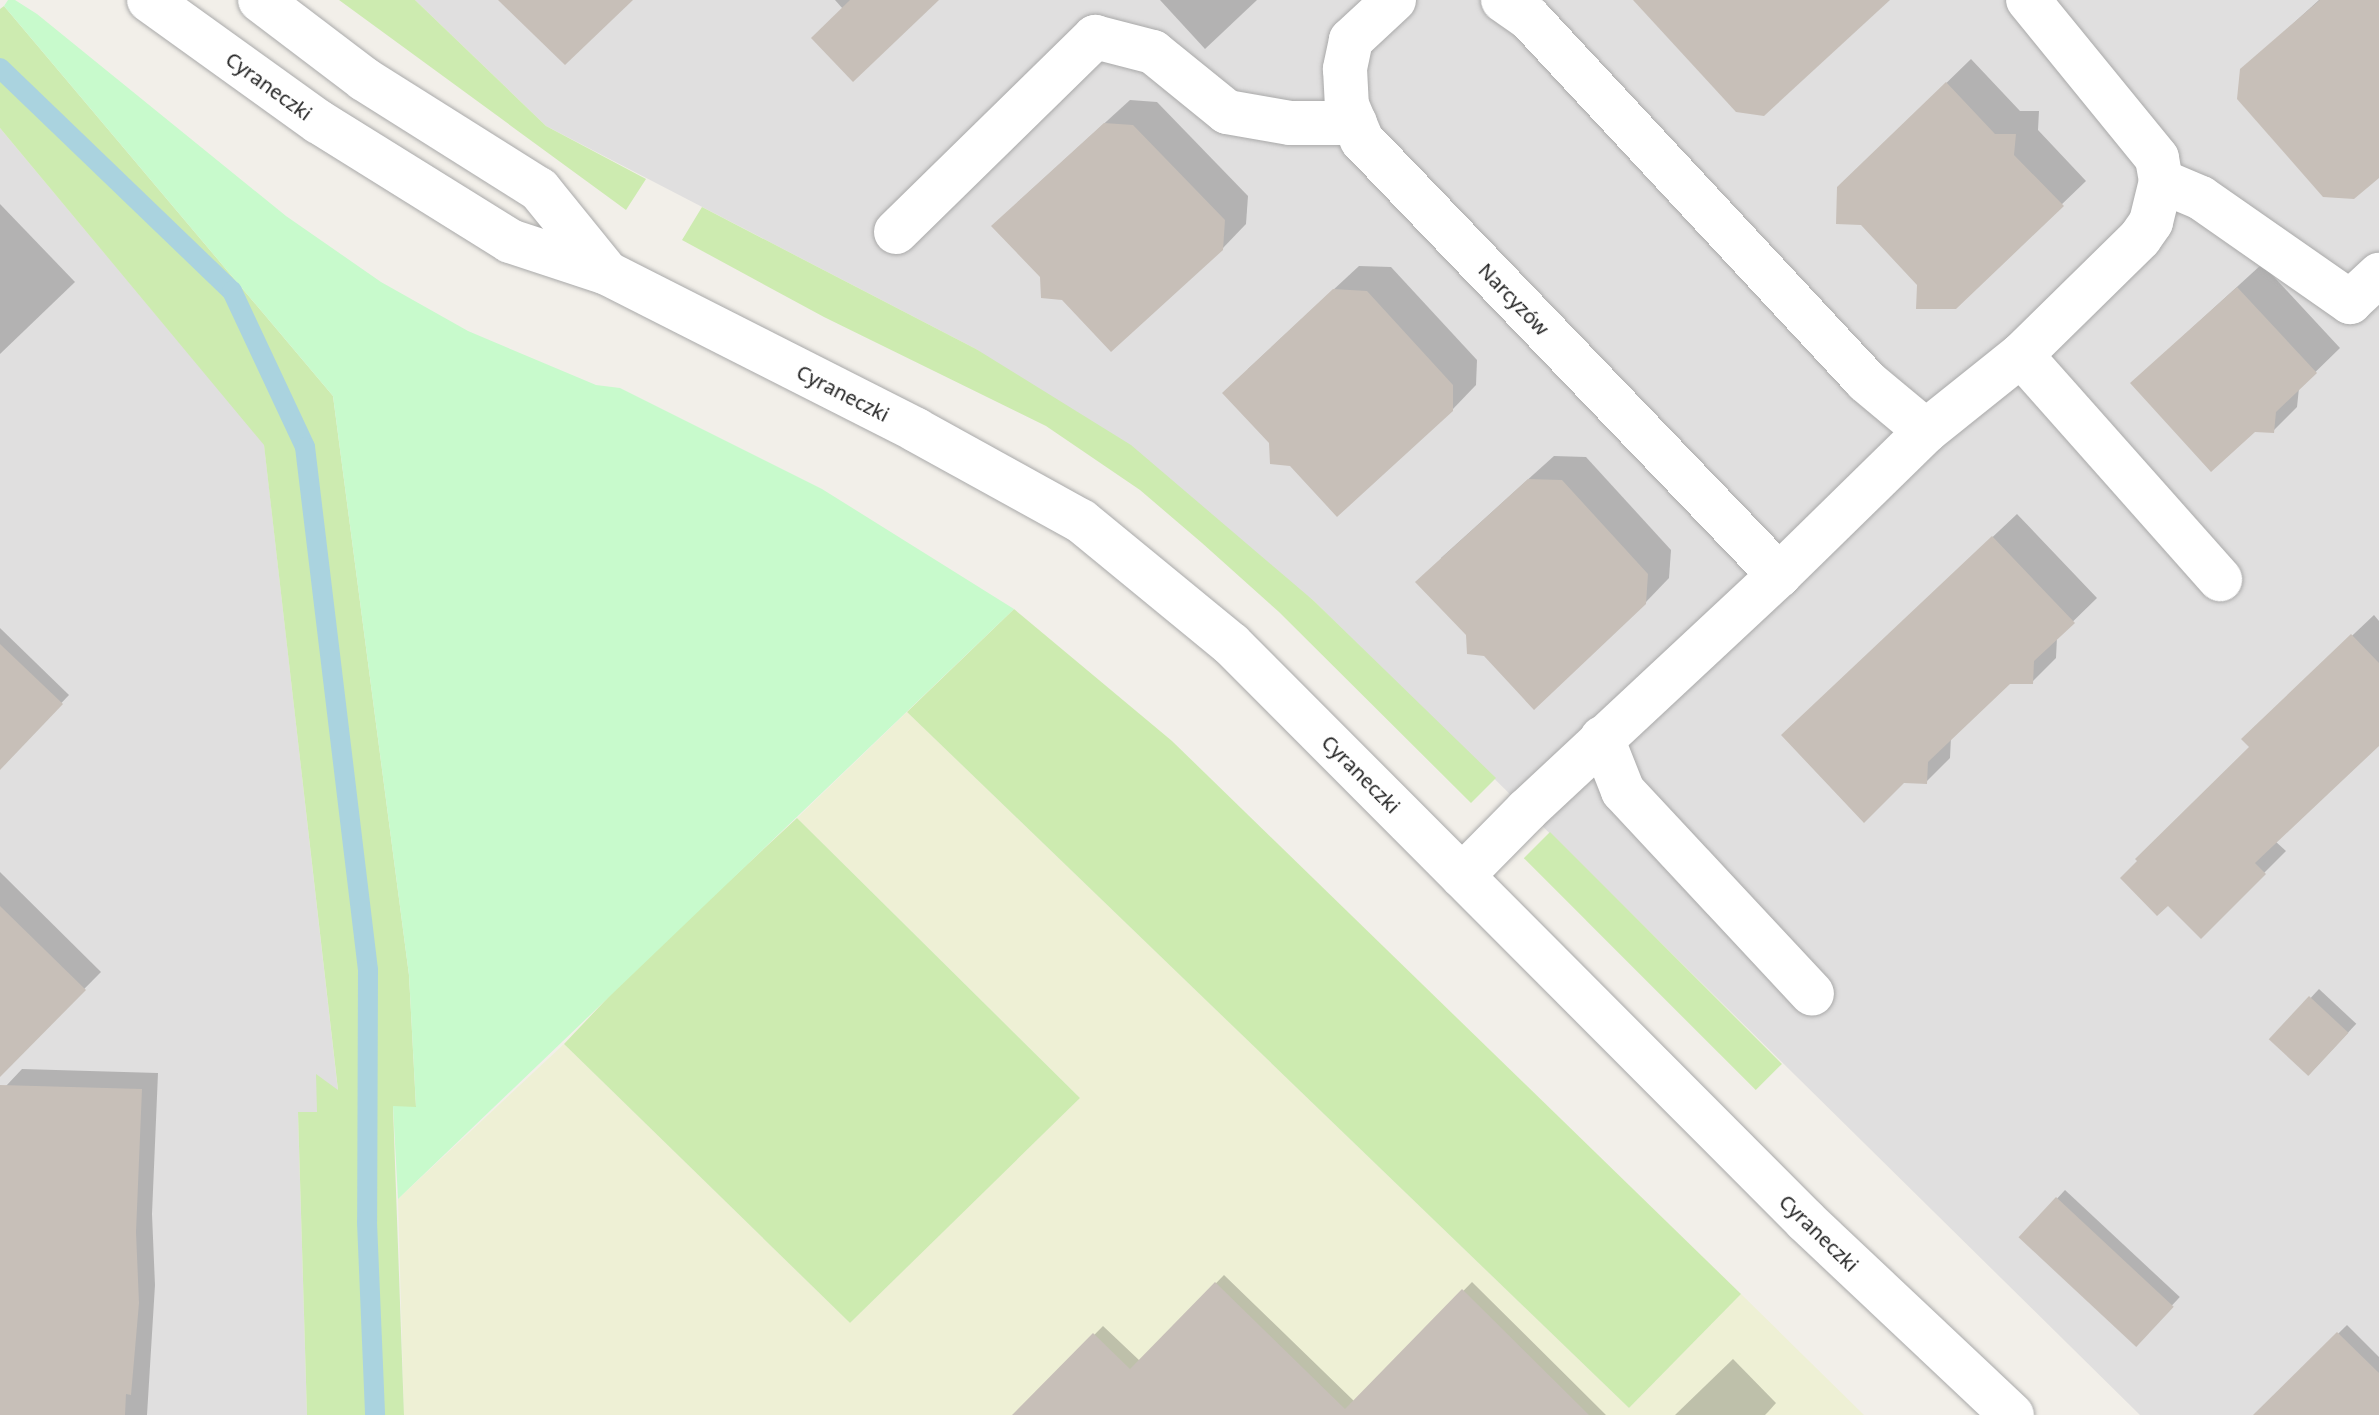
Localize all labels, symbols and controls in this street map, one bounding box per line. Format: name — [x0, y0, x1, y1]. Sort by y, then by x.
street label: Cyraneczki — [221, 47, 317, 125]
street label: Narcyzów — [1474, 258, 1554, 340]
street label: Cyraneczki — [793, 360, 893, 426]
street label: Cyraneczki — [1317, 730, 1405, 818]
street label: Cyraneczki — [1775, 1189, 1863, 1277]

